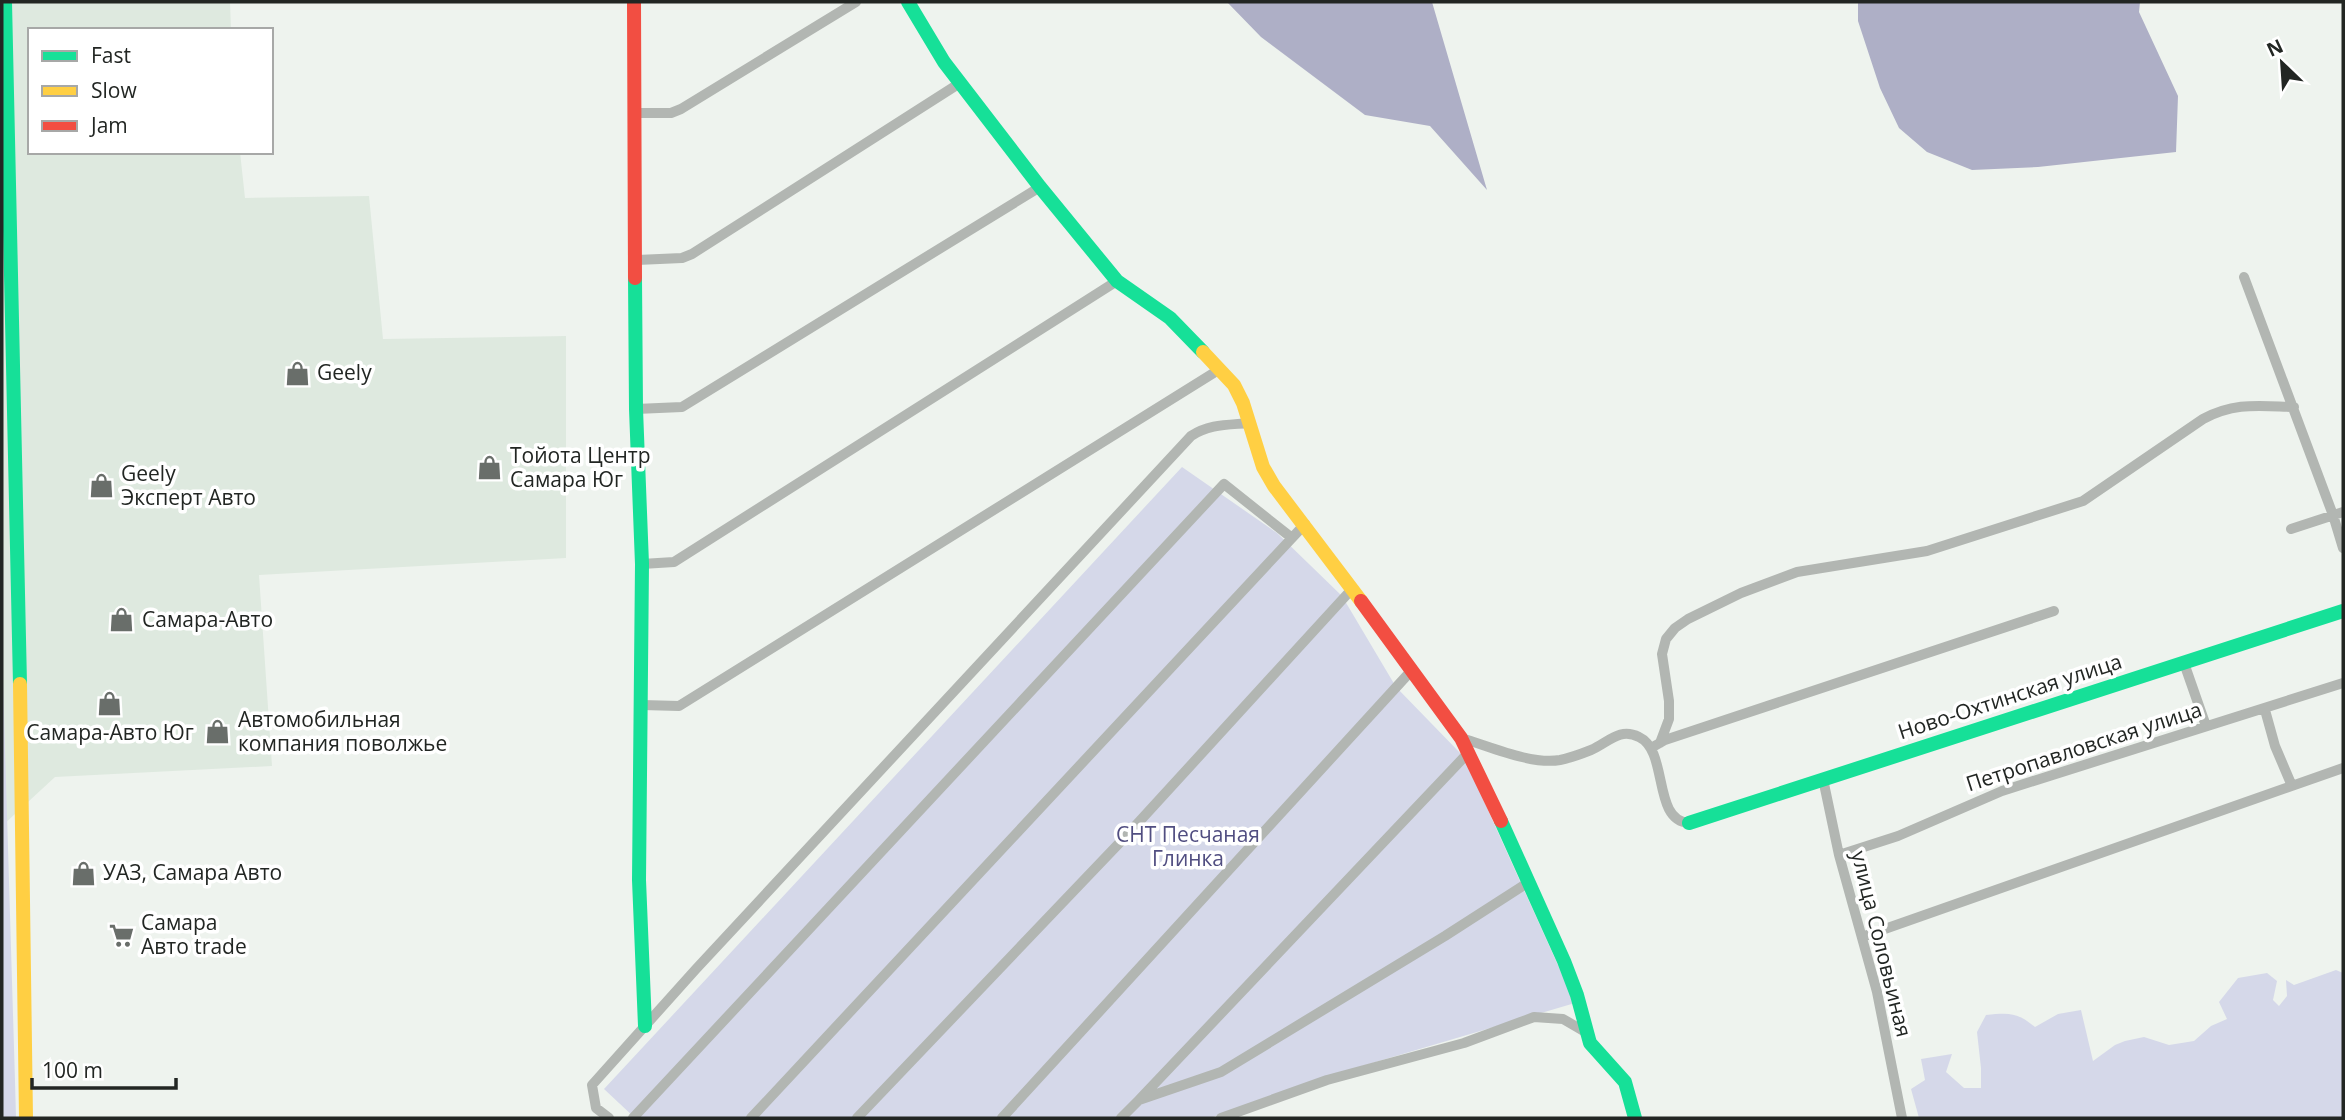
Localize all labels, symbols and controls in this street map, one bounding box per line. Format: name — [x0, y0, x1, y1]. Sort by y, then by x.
legend — [28, 28, 273, 154]
north arrow — [2247, 28, 2317, 98]
text: N — [2262, 33, 2287, 63]
text: Fast — [91, 41, 131, 69]
text: Slow — [91, 76, 137, 104]
text: Jam — [89, 111, 128, 139]
place label: Geely — [317, 358, 372, 386]
shop icon: Geely — [283, 359, 311, 387]
place label: Тойота Центр Самара Юг — [510, 441, 651, 493]
shop icon: Тойота Центр Самара Юг — [476, 454, 504, 482]
place label: Geely Эксперт Авто — [121, 459, 256, 511]
shop icon: Geely Эксперт Авто — [87, 472, 115, 500]
place label: Самара-Авто — [142, 605, 273, 633]
shop icon: Самара-Авто — [108, 606, 136, 634]
street label: Ново-Охтинская улица — [1894, 647, 2125, 745]
shop icon: Самара-Авто Юг — [96, 690, 124, 718]
street label: Петропавловская улица — [1962, 695, 2205, 797]
place label: Автомобильная компания поволжье — [238, 705, 447, 757]
place label: Самара-Авто Юг — [26, 718, 194, 746]
shop icon: Автомобильная компания поволжье — [204, 718, 232, 746]
park label: СНТ Песчаная Глинка — [1116, 820, 1260, 872]
street label: улица Соловьиная — [1845, 848, 1919, 1040]
place label: УАЗ, Самара Авто — [103, 858, 282, 886]
shop icon: УАЗ, Самара Авто — [69, 859, 97, 887]
place label: Самара Авто trade — [141, 908, 247, 960]
supermarket icon: Самара Авто trade — [107, 921, 135, 949]
scale bar — [32, 1046, 175, 1090]
text: 100 m — [42, 1056, 103, 1084]

